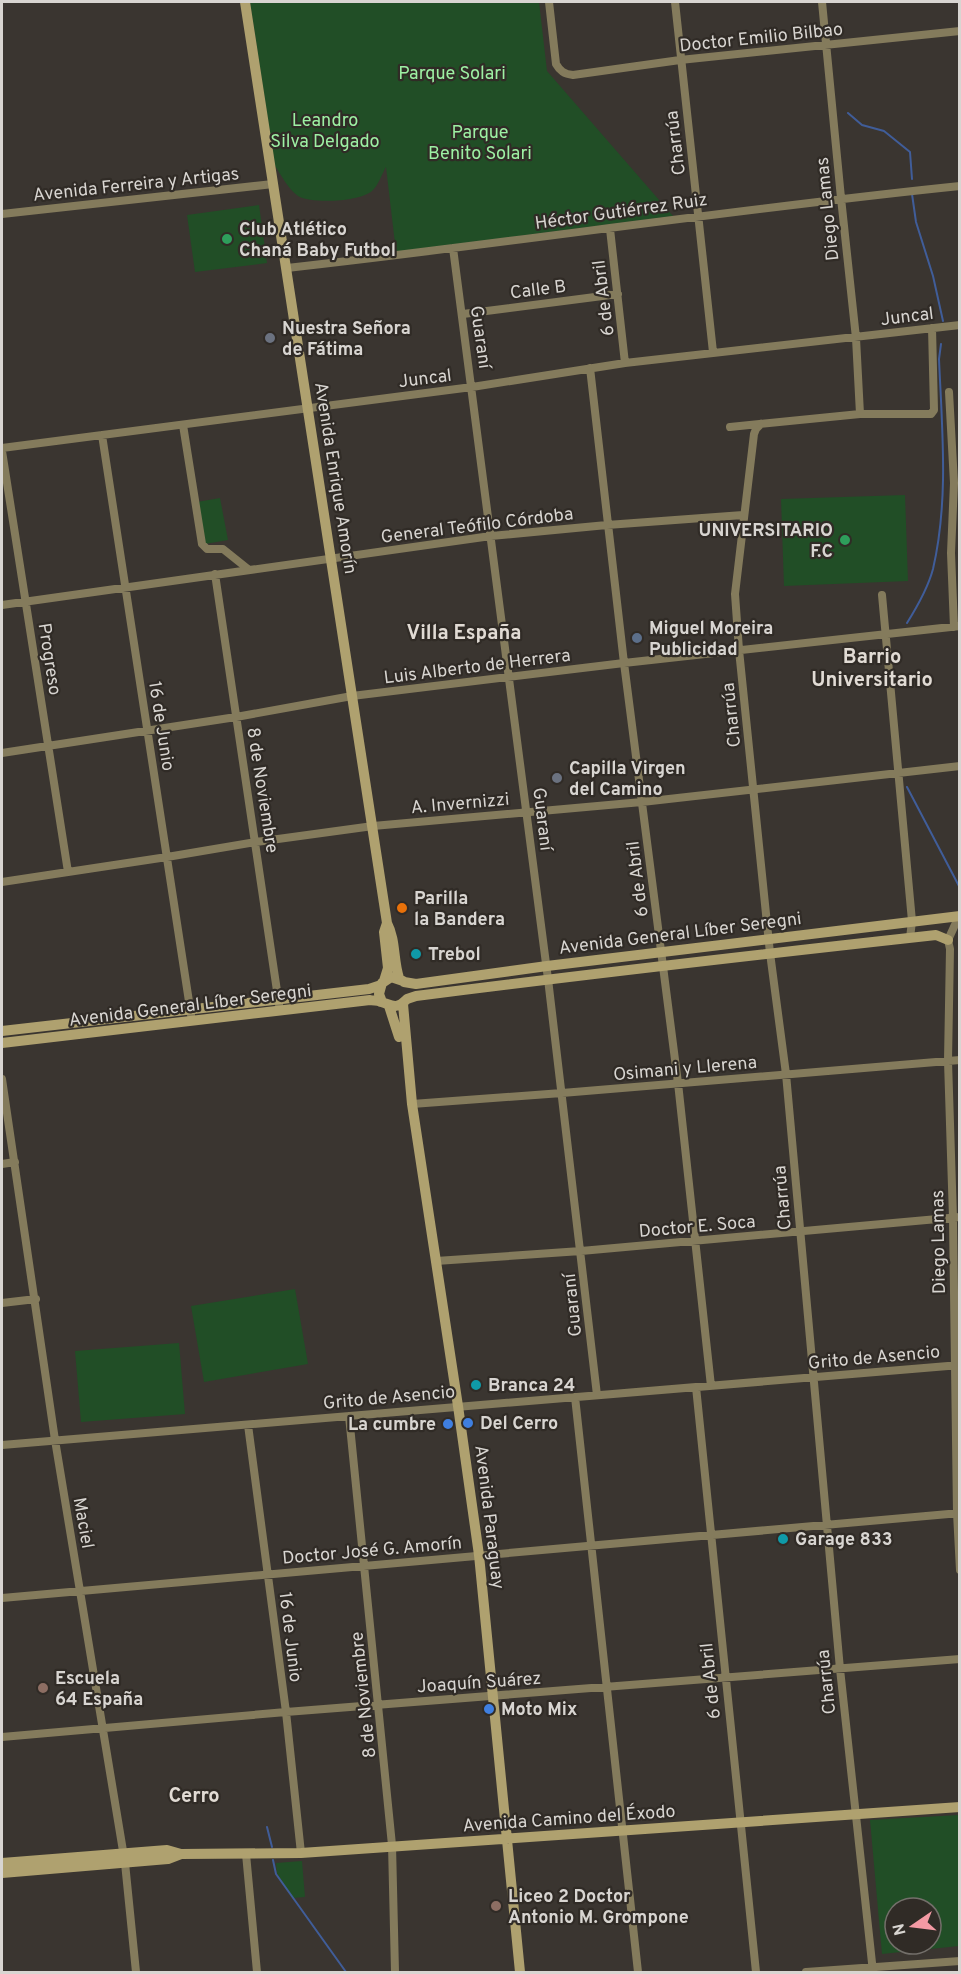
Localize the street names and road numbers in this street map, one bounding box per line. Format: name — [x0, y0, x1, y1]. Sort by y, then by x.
street label: Doctor Emilio Bilbao — [678, 18, 844, 59]
street label: Charrúa — [661, 109, 692, 176]
street label: Diego Lamas — [812, 156, 845, 262]
street label: Avenida Ferreira y Artigas — [32, 163, 240, 208]
street label: Héctor Gutiérrez Ruiz — [533, 189, 709, 236]
street label: 6 de Abril — [588, 258, 621, 337]
street label: Calle B — [509, 276, 568, 305]
street label: Juncal — [879, 303, 935, 332]
street label: Guaraní — [464, 304, 496, 372]
street label: Juncal — [397, 365, 453, 394]
street label: Avenida Enrique Amorín — [308, 381, 361, 576]
street label: General Teófilo Córdoba — [380, 503, 575, 550]
street label: Progreso — [31, 621, 66, 697]
street label: Luis Alberto de Herrera — [382, 645, 572, 690]
street label: 16 de Junio — [142, 680, 179, 773]
street label: Charrúa — [718, 681, 747, 748]
street label: 8 de Noviembre — [240, 726, 283, 855]
street label: Guaraní — [526, 786, 557, 853]
street label: A. Invernizzi — [410, 789, 510, 820]
street label: 6 de Abril — [622, 839, 655, 918]
street label: Avenida General Líber Seregni — [557, 908, 803, 961]
street label: Avenida General Líber Seregni — [67, 980, 313, 1033]
street label: Osimani y Llerena — [612, 1052, 758, 1087]
street label: Charrúa — [769, 1165, 798, 1231]
street label: Diego Lamas — [927, 1190, 952, 1294]
street label: Doctor E. Soca — [638, 1211, 757, 1244]
street label: Guaraní — [559, 1271, 588, 1338]
street label: Grito de Asencio — [807, 1341, 941, 1376]
street label: Grito de Asencio — [322, 1381, 456, 1416]
street label: Avenida Paraguay — [468, 1444, 509, 1591]
street label: Maciel — [67, 1496, 98, 1551]
street label: Doctor José G. Amorín — [281, 1532, 463, 1571]
street label: 16 de Junio — [273, 1591, 306, 1684]
street label: 8 de Noviembre — [346, 1630, 383, 1759]
street label: 6 de Abril — [696, 1641, 727, 1720]
street label: Charrúa — [813, 1648, 842, 1715]
street label: Joaquín Suárez — [416, 1668, 542, 1699]
street label: Avenida Camino del Éxodo — [462, 1799, 676, 1838]

